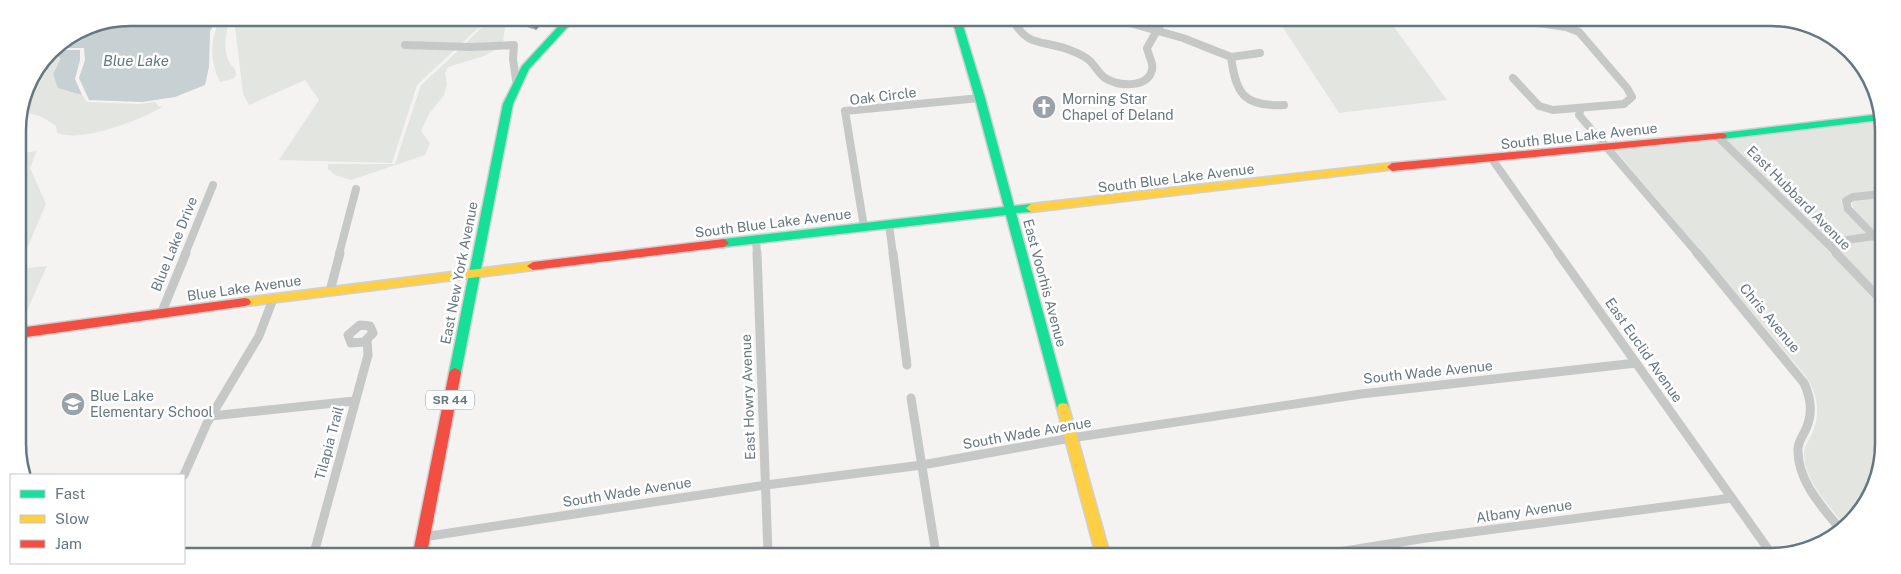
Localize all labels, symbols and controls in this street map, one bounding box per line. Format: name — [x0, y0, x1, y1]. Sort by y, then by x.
water label: Blue Lake — [103, 52, 169, 69]
street label: Oak Circle — [849, 84, 917, 108]
place label: Morning Star Chapel of Deland — [1062, 91, 1174, 123]
church icon: Morning Star Chapel of Deland — [1031, 94, 1057, 120]
street label: South Blue Lake Avenue — [1500, 120, 1658, 152]
street label: East Hubbard Avenue — [1744, 143, 1854, 253]
street label: South Blue Lake Avenue — [1097, 160, 1255, 196]
street label: Blue Lake Drive — [148, 194, 200, 294]
street label: East New York Avenue — [437, 200, 481, 346]
street label: South Blue Lake Avenue — [694, 205, 852, 241]
street label: East Voorhis Avenue — [1020, 217, 1070, 349]
street label: Blue Lake Avenue — [186, 272, 302, 304]
street label: Chris Avenue — [1736, 280, 1804, 356]
street label: East Euclid Avenue — [1602, 295, 1686, 405]
street label: East Howry Avenue — [738, 334, 758, 460]
street label: South Wade Avenue — [1362, 357, 1494, 387]
place label: Blue Lake Elementary School — [90, 388, 213, 420]
road number: SR 44 — [426, 390, 474, 410]
school or university icon: Blue Lake Elementary School — [60, 391, 86, 417]
street label: Tilapia Trail — [312, 405, 346, 481]
street label: South Wade Avenue — [962, 414, 1093, 452]
legend — [10, 474, 185, 564]
street label: South Wade Avenue — [561, 474, 693, 510]
text: Fast — [55, 485, 85, 502]
street label: Albany Avenue — [1475, 496, 1573, 526]
text: Slow — [55, 510, 90, 527]
text: Jam — [55, 535, 82, 552]

